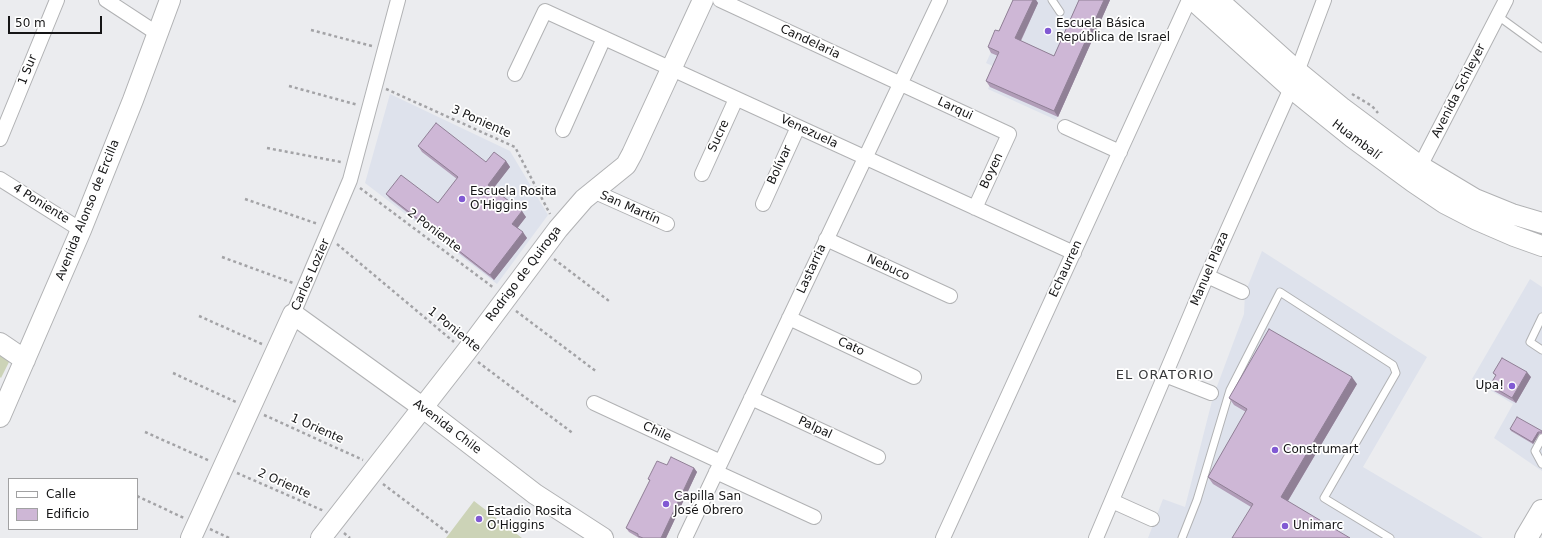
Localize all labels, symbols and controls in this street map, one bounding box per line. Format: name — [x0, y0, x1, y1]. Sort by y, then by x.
scale bar — [10, 8, 104, 34]
text: 50 m — [15, 16, 46, 30]
place label: Escuela Básica República de Israel — [1056, 17, 1170, 45]
street label: Candelaria — [778, 22, 842, 62]
marker: Escuela Básica República de Israel — [1043, 26, 1053, 36]
street label: Avenida Schleyer — [1429, 42, 1489, 140]
street label: 1 Sur — [15, 53, 41, 87]
street label: Larqui — [935, 95, 975, 123]
street label: 3 Poniente — [449, 102, 513, 142]
street label: Venezuela — [778, 112, 840, 152]
street label: Huambalí — [1329, 117, 1383, 163]
street label: Sucre — [705, 118, 733, 154]
street label: Avenida Alonso de Ercilla — [53, 137, 123, 283]
street label: Bolívar — [765, 143, 795, 187]
street label: Boyen — [978, 151, 1006, 191]
street label: 4 Poniente — [10, 181, 72, 227]
place label: Escuela Rosita O'Higgins — [470, 185, 557, 213]
street label: San Martín — [598, 188, 662, 228]
marker: Escuela Rosita O'Higgins — [457, 194, 467, 204]
street label: 2 Poniente — [404, 206, 464, 256]
street label: Rodrigo de Quiroga — [483, 223, 565, 325]
street label: Manuel Plaza — [1188, 230, 1232, 308]
street label: Carlos Lozier — [289, 237, 333, 313]
street label: Echaurren — [1047, 238, 1085, 300]
street label: Lastarria — [794, 242, 830, 296]
street label: Nebuco — [864, 252, 912, 284]
street label: 1 Poniente — [425, 304, 483, 356]
street label: Cato — [835, 335, 867, 359]
district label: EL ORATORIO — [1116, 368, 1214, 384]
place label: Upa! — [1475, 379, 1504, 393]
marker: Upa! — [1507, 381, 1517, 391]
street label: Avenida Chile — [410, 397, 484, 457]
street label: 1 Oriente — [288, 411, 346, 447]
street label: Palpal — [796, 414, 834, 442]
street label: Chile — [640, 419, 674, 445]
place label: Construmart — [1283, 443, 1359, 457]
marker: Construmart — [1270, 445, 1280, 455]
street label: 2 Oriente — [255, 466, 313, 502]
legend — [8, 478, 138, 530]
text: Calle — [46, 487, 76, 501]
place label: Capilla San José Obrero — [674, 490, 743, 518]
marker: Capilla San José Obrero — [661, 499, 671, 509]
place label: Estadio Rosita O'Higgins — [487, 505, 572, 533]
text: Edificio — [46, 507, 89, 521]
marker: Estadio Rosita O'Higgins — [474, 514, 484, 524]
place label: Unimarc — [1293, 519, 1343, 533]
marker: Unimarc — [1280, 521, 1290, 531]

